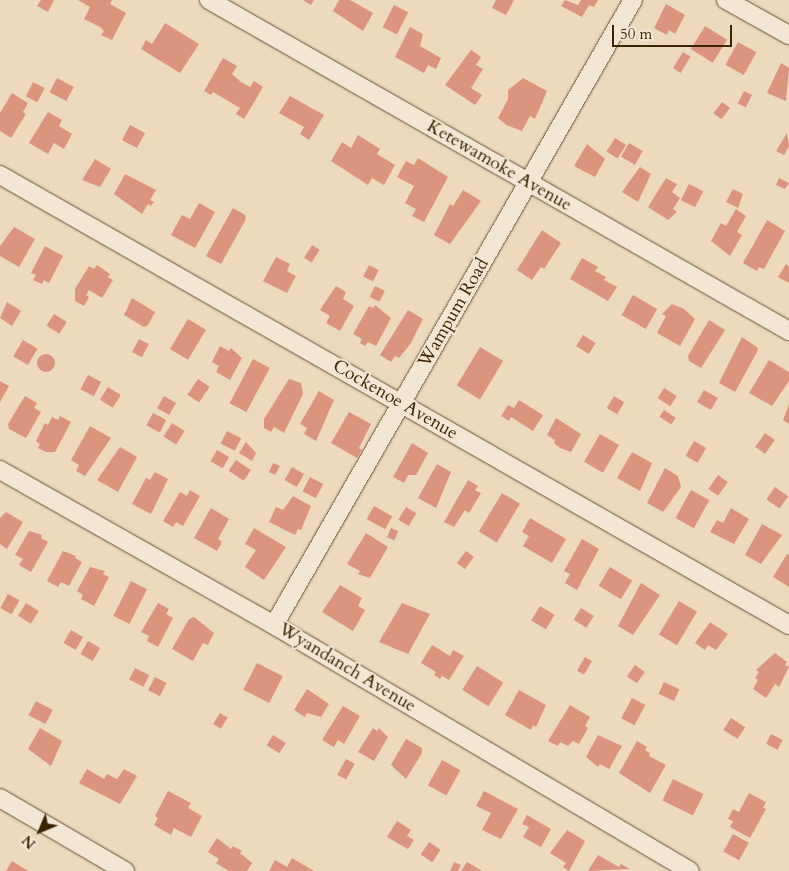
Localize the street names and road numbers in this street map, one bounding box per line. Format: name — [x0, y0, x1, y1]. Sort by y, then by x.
street label: Ketewamoke Avenue — [423, 116, 575, 216]
street label: Wampum Road — [414, 255, 494, 371]
street label: Cockenoe Avenue — [329, 355, 461, 445]
street label: Wyandanch Avenue — [274, 618, 420, 718]

